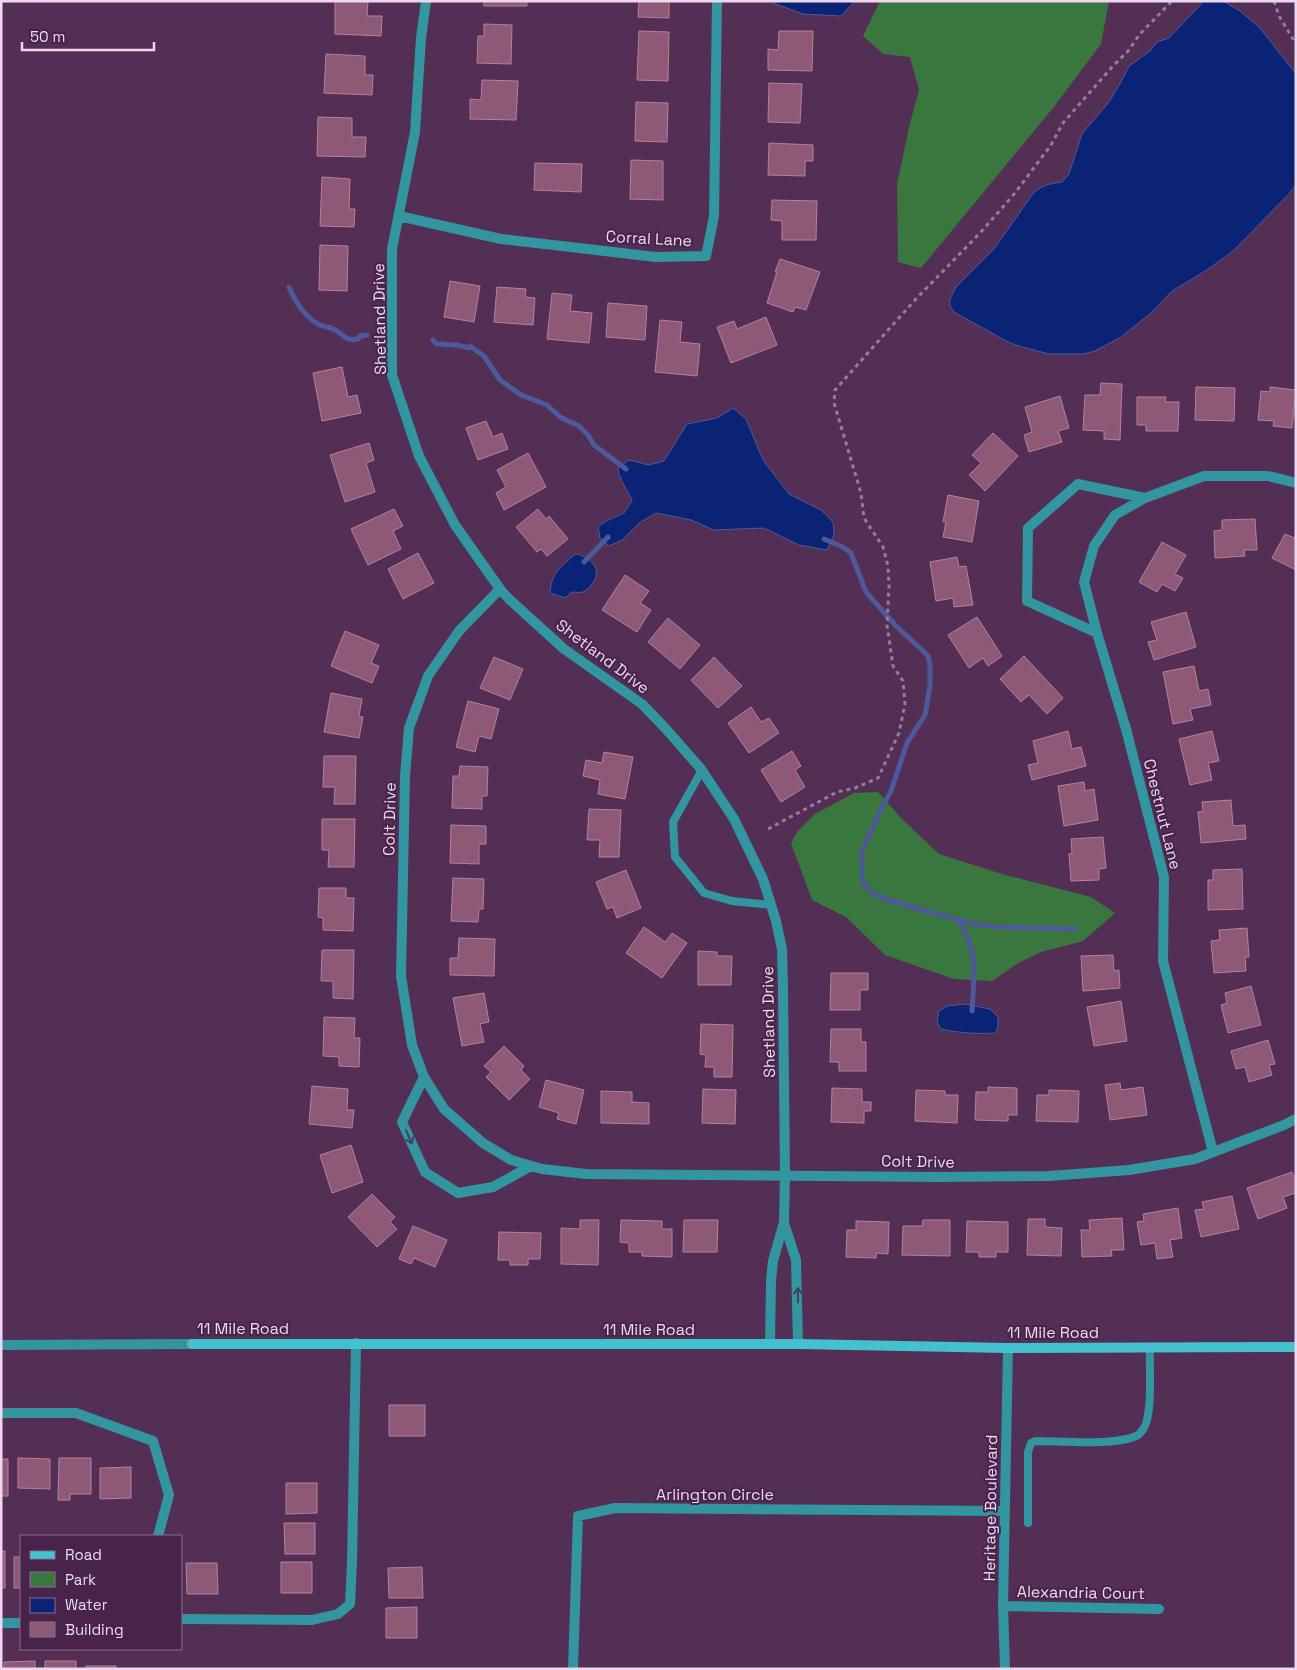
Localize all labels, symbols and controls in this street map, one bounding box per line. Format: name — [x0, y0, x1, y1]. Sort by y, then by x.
scale bar — [22, 20, 155, 52]
text: 50 m — [30, 27, 65, 46]
street label: Corral Lane — [605, 226, 693, 251]
street label: Shetland Drive — [368, 263, 391, 375]
street label: Shetland Drive — [552, 614, 654, 698]
street label: Chestnut Lane — [1139, 757, 1186, 872]
street label: Colt Drive — [378, 782, 401, 856]
street label: Shetland Drive — [757, 966, 780, 1078]
one-way arrow — [405, 1129, 414, 1144]
street label: Colt Drive — [881, 1150, 955, 1173]
one-way arrow — [793, 1288, 803, 1304]
street label: 11 Mile Road — [197, 1318, 289, 1339]
street label: 11 Mile Road — [603, 1319, 695, 1340]
street label: 11 Mile Road — [1007, 1322, 1099, 1343]
street label: Heritage Boulevard — [979, 1434, 1002, 1582]
street label: Arlington Circle — [656, 1484, 774, 1505]
legend — [20, 1535, 182, 1650]
text: Road — [65, 1545, 102, 1564]
text: Park — [65, 1570, 96, 1589]
street label: Alexandria Court — [1017, 1581, 1145, 1604]
text: Water — [65, 1595, 108, 1614]
text: Building — [65, 1620, 124, 1639]

